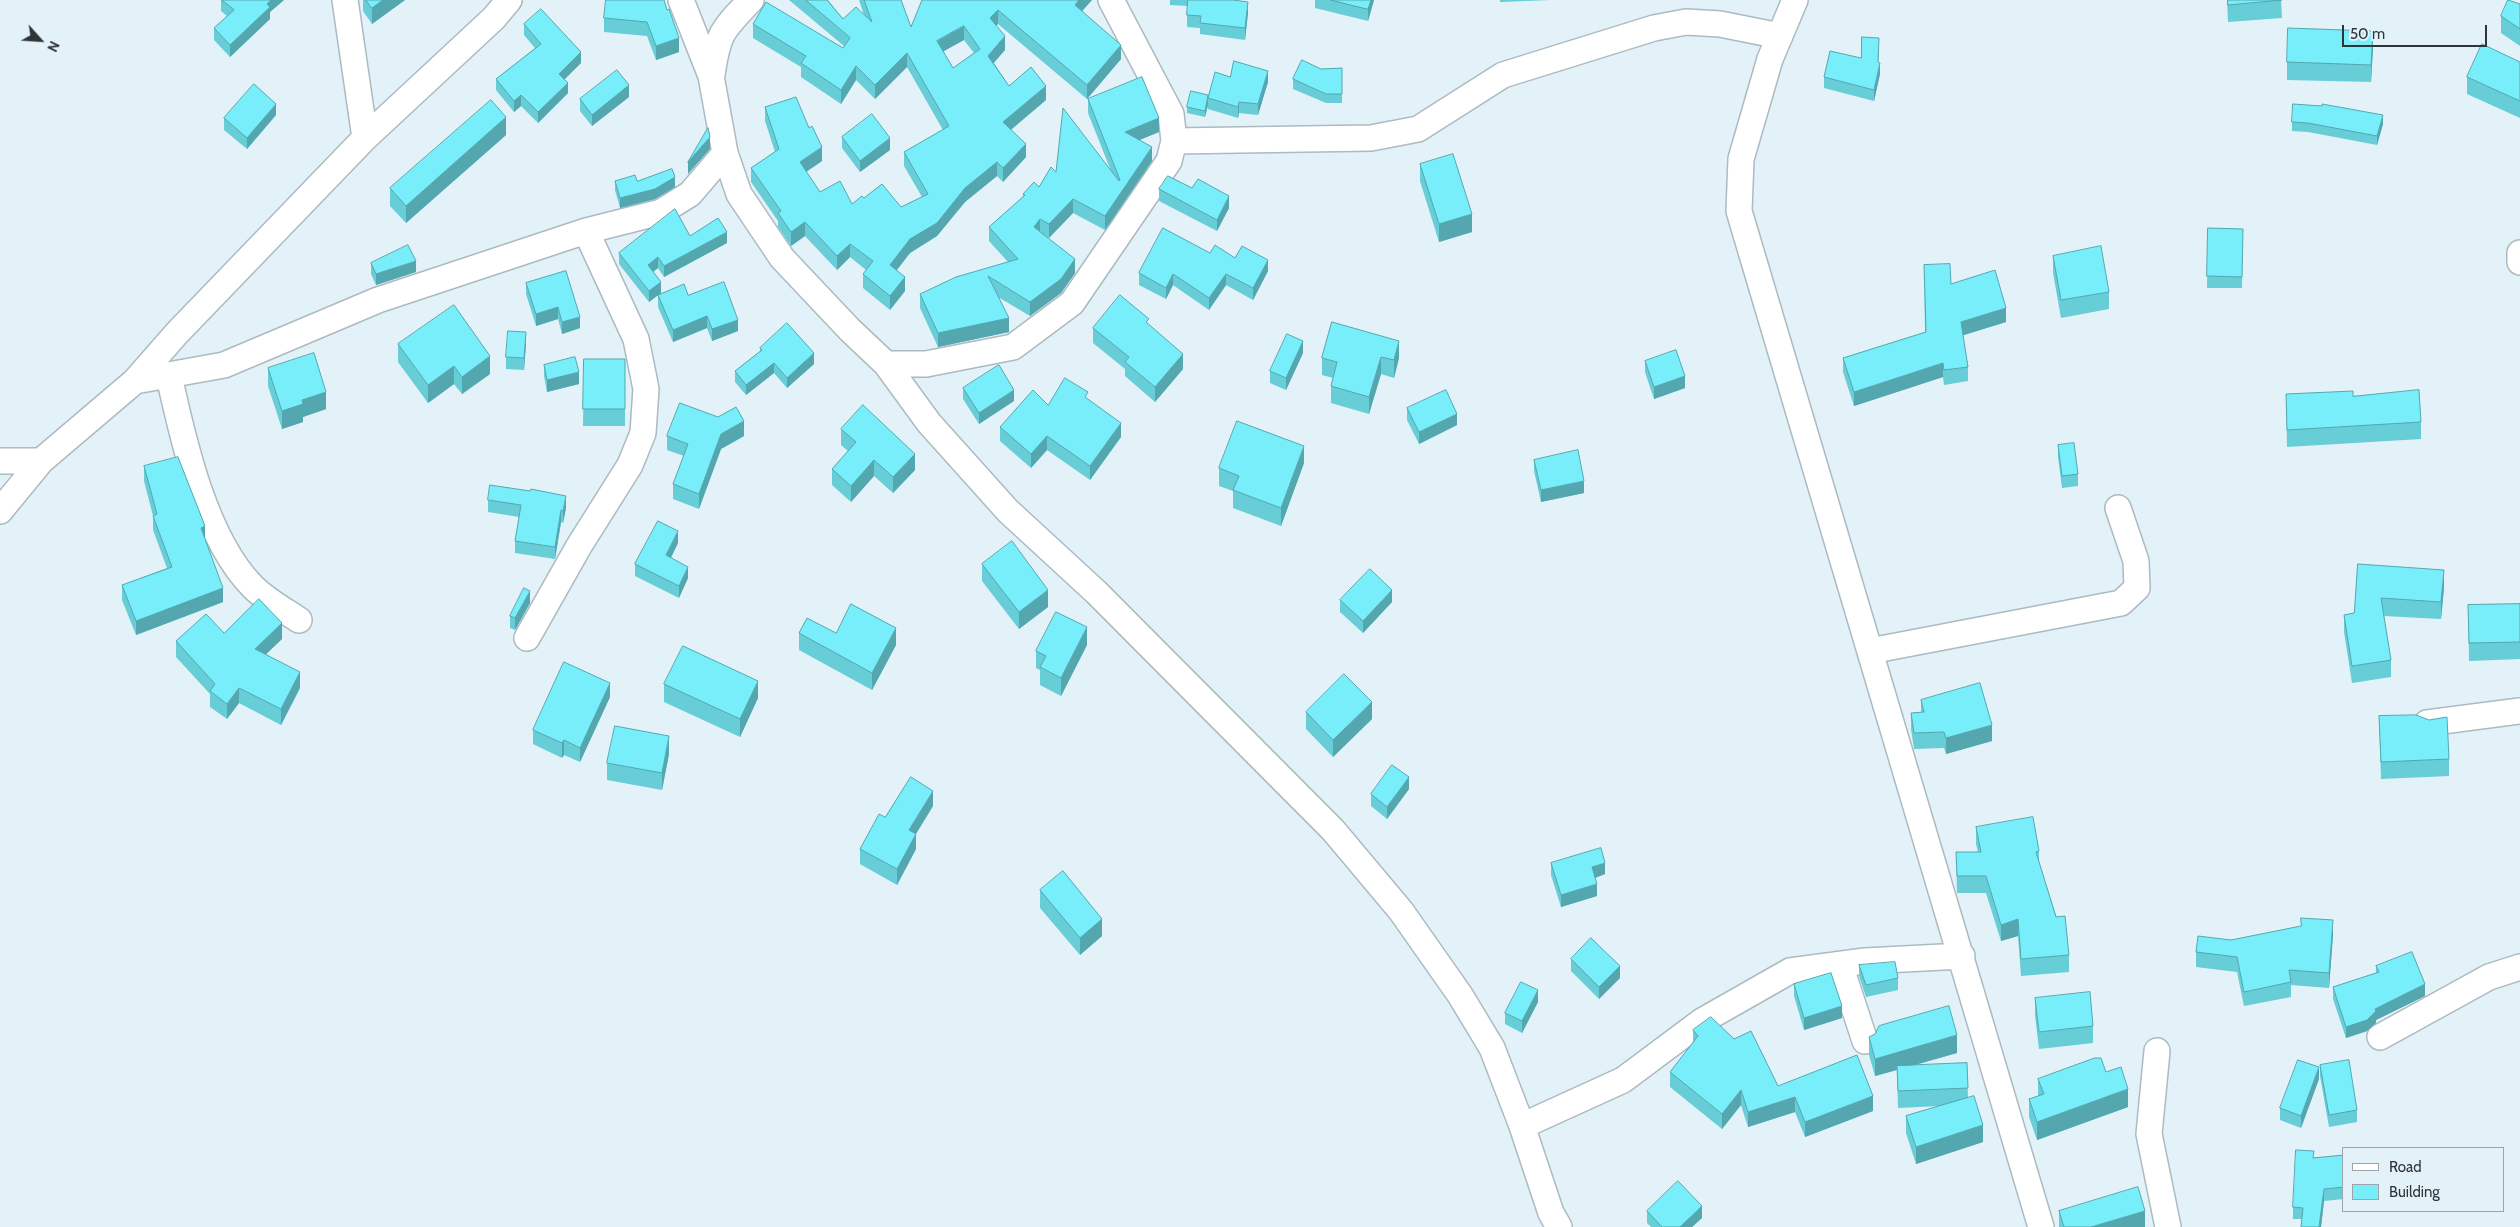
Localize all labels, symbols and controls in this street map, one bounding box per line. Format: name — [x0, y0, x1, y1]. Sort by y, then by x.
north arrow — [15, 15, 65, 65]
scale bar — [2345, 15, 2490, 47]
text: 50 m — [2350, 25, 2385, 43]
text: N — [43, 38, 64, 55]
legend — [2342, 1147, 2505, 1212]
text: Road — [2389, 1158, 2422, 1176]
text: Building — [2389, 1183, 2440, 1201]

